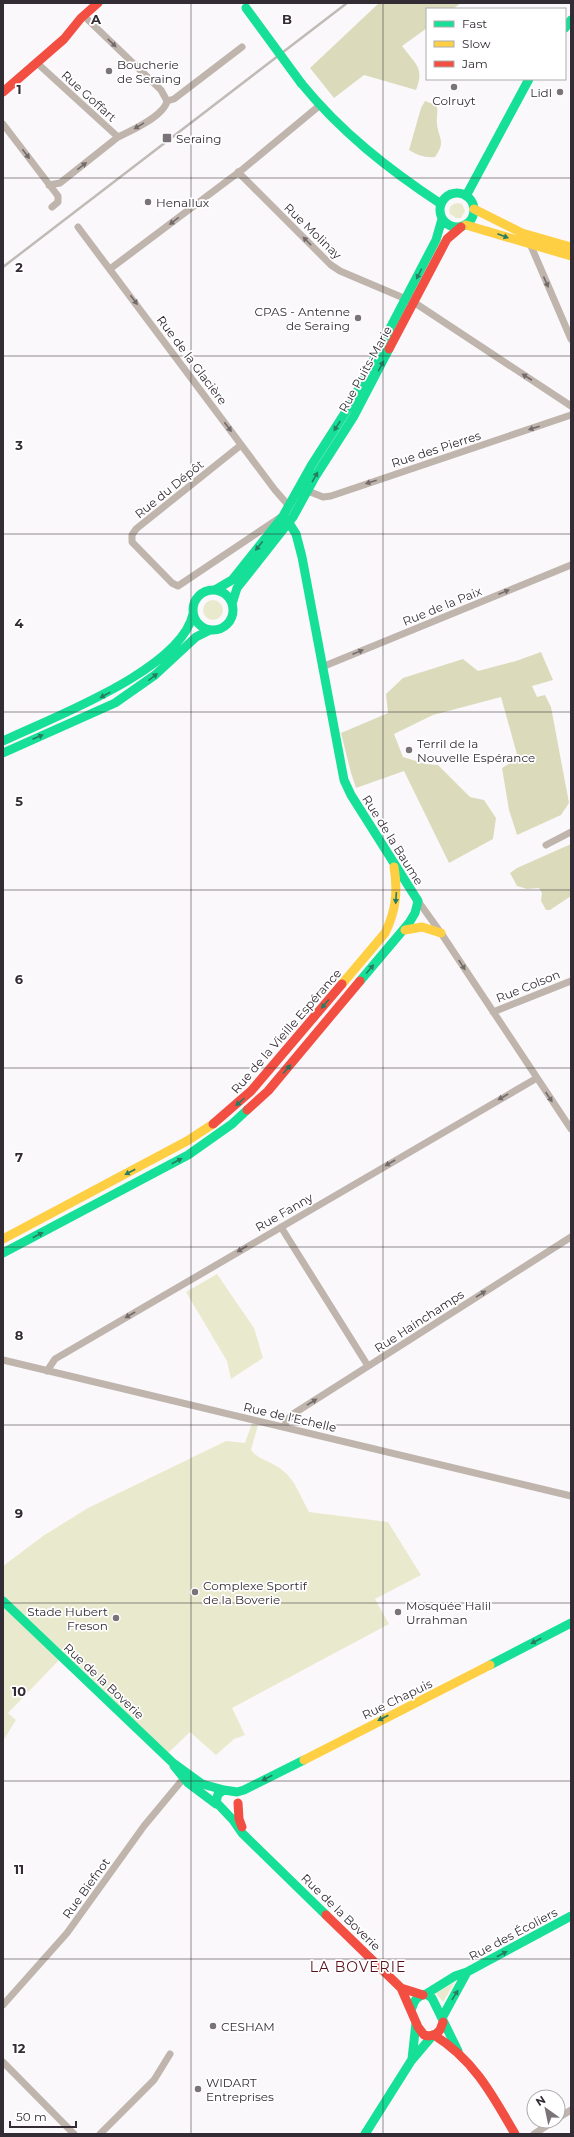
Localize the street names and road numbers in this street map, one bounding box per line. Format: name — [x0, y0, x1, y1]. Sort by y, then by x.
street label: Rue Goffart — [58, 67, 120, 125]
street label: Rue Molinay — [281, 200, 345, 262]
street label: Rue de la Glacière — [154, 312, 230, 408]
street label: Rue Puits-Marie — [335, 323, 395, 415]
street label: Rue des Pierres — [389, 427, 483, 471]
street label: Rue du Dépôt — [132, 457, 207, 521]
street label: Rue de la Paix — [400, 583, 484, 629]
street label: Rue de la Baume — [359, 792, 427, 888]
street label: Rue de la Vieille Espérance — [228, 966, 344, 1096]
street label: Rue Colson — [494, 966, 562, 1006]
street label: Rue Fanny — [253, 1189, 316, 1235]
street label: Rue Hainchamps — [371, 1286, 467, 1356]
street label: Rue de l'Echelle — [242, 1399, 338, 1435]
street label: Rue de la Boverie — [61, 1640, 147, 1722]
street label: Rue Chapuis — [360, 1676, 435, 1722]
street label: Rue Biefnot — [59, 1855, 113, 1921]
street label: Rue de la Boverie — [298, 1870, 384, 1954]
street label: Rue des Écoliers — [466, 1904, 560, 1964]

